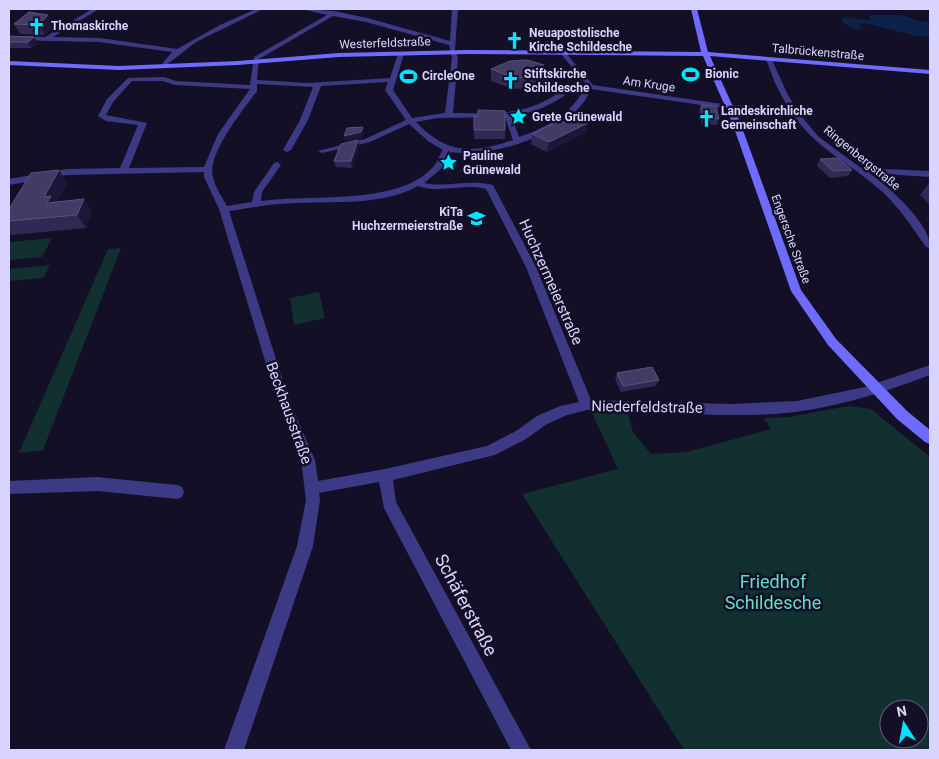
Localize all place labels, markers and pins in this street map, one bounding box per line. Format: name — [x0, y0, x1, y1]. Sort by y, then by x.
church icon: Thomaskirche — [27, 16, 47, 36]
place label: Thomaskirche — [51, 19, 129, 33]
place label: Neuapostolische Kirche Schildesche — [529, 26, 633, 54]
church icon: Neuapostolische Kirche Schildesche — [505, 30, 525, 50]
sports icon: Bionic — [681, 64, 701, 84]
sports icon: CircleOne — [398, 66, 418, 86]
place label: Stiftskirche Schildesche — [524, 67, 590, 95]
place label: Bionic — [705, 67, 739, 81]
place label: CircleOne — [422, 69, 475, 83]
church icon: Stiftskirche Schildesche — [500, 71, 520, 91]
place label: Landeskirchliche Gemeinschaft — [721, 104, 813, 132]
place icon: Grete Grünewald — [508, 107, 528, 127]
church icon: Landeskirchliche Gemeinschaft — [697, 108, 717, 128]
place label: Grete Grünewald — [532, 110, 622, 124]
place label: Pauline Grünewald — [463, 149, 521, 177]
place icon: Pauline Grünewald — [439, 153, 459, 173]
place label: KiTa Huchzermeierstraße — [352, 205, 464, 233]
school or university icon: KiTa Huchzermeierstraße — [467, 209, 487, 229]

